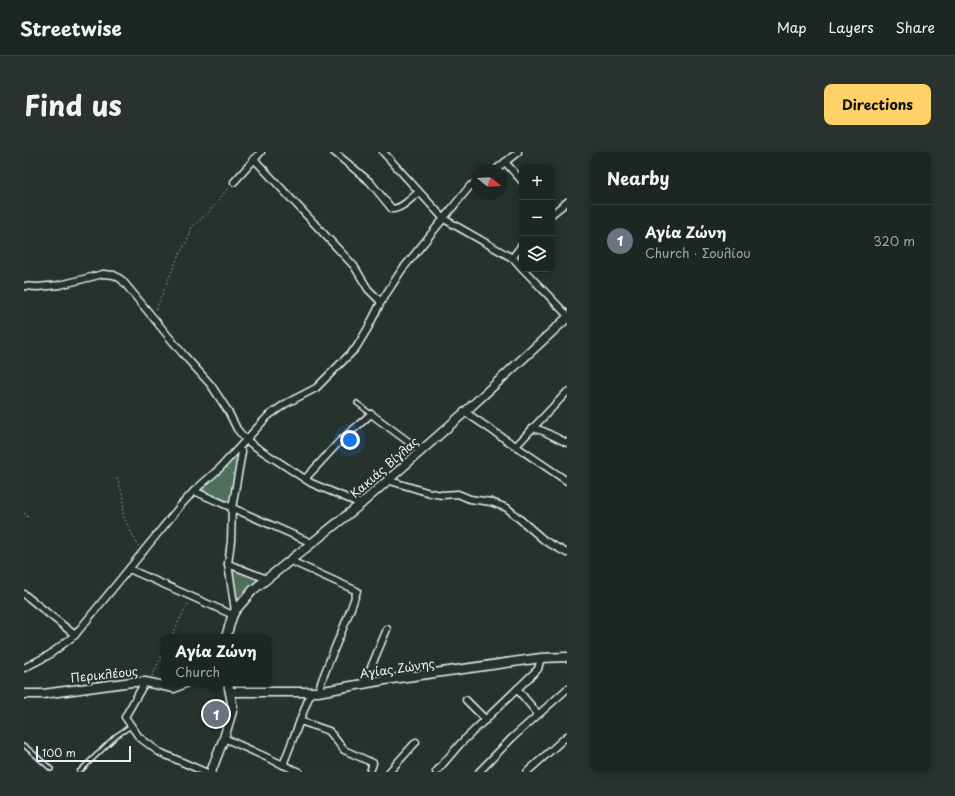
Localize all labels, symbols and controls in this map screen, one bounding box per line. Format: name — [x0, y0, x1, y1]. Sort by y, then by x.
text: Streetwise — [20, 14, 122, 42]
text: Map — [777, 17, 807, 38]
text: Layers — [829, 17, 874, 38]
text: Share — [896, 17, 935, 38]
text: Find us — [24, 83, 122, 126]
button: Directions — [824, 84, 931, 125]
north arrow — [471, 164, 507, 200]
map controls — [519, 164, 555, 272]
button: + — [519, 164, 555, 200]
text: Nearby — [607, 165, 669, 191]
button: − — [519, 200, 555, 236]
text: Αγία Ζώνη — [645, 220, 726, 243]
text: 1 — [617, 231, 623, 250]
text: 320 m — [873, 231, 915, 250]
button: layers — [519, 236, 555, 272]
text: Church · Σουλίου — [645, 243, 751, 262]
your location — [340, 430, 360, 450]
street label: Κακιάς Βίγλας — [346, 432, 422, 502]
popup — [161, 634, 271, 686]
text: Αγία Ζώνη — [175, 639, 257, 662]
street label: Αγίας Ζώνης — [358, 654, 436, 682]
street label: Περικλέους — [69, 662, 139, 686]
text: Church — [175, 662, 220, 681]
pin: 1 — [203, 699, 229, 729]
scale bar — [36, 744, 131, 763]
text: 100 m — [42, 744, 76, 761]

